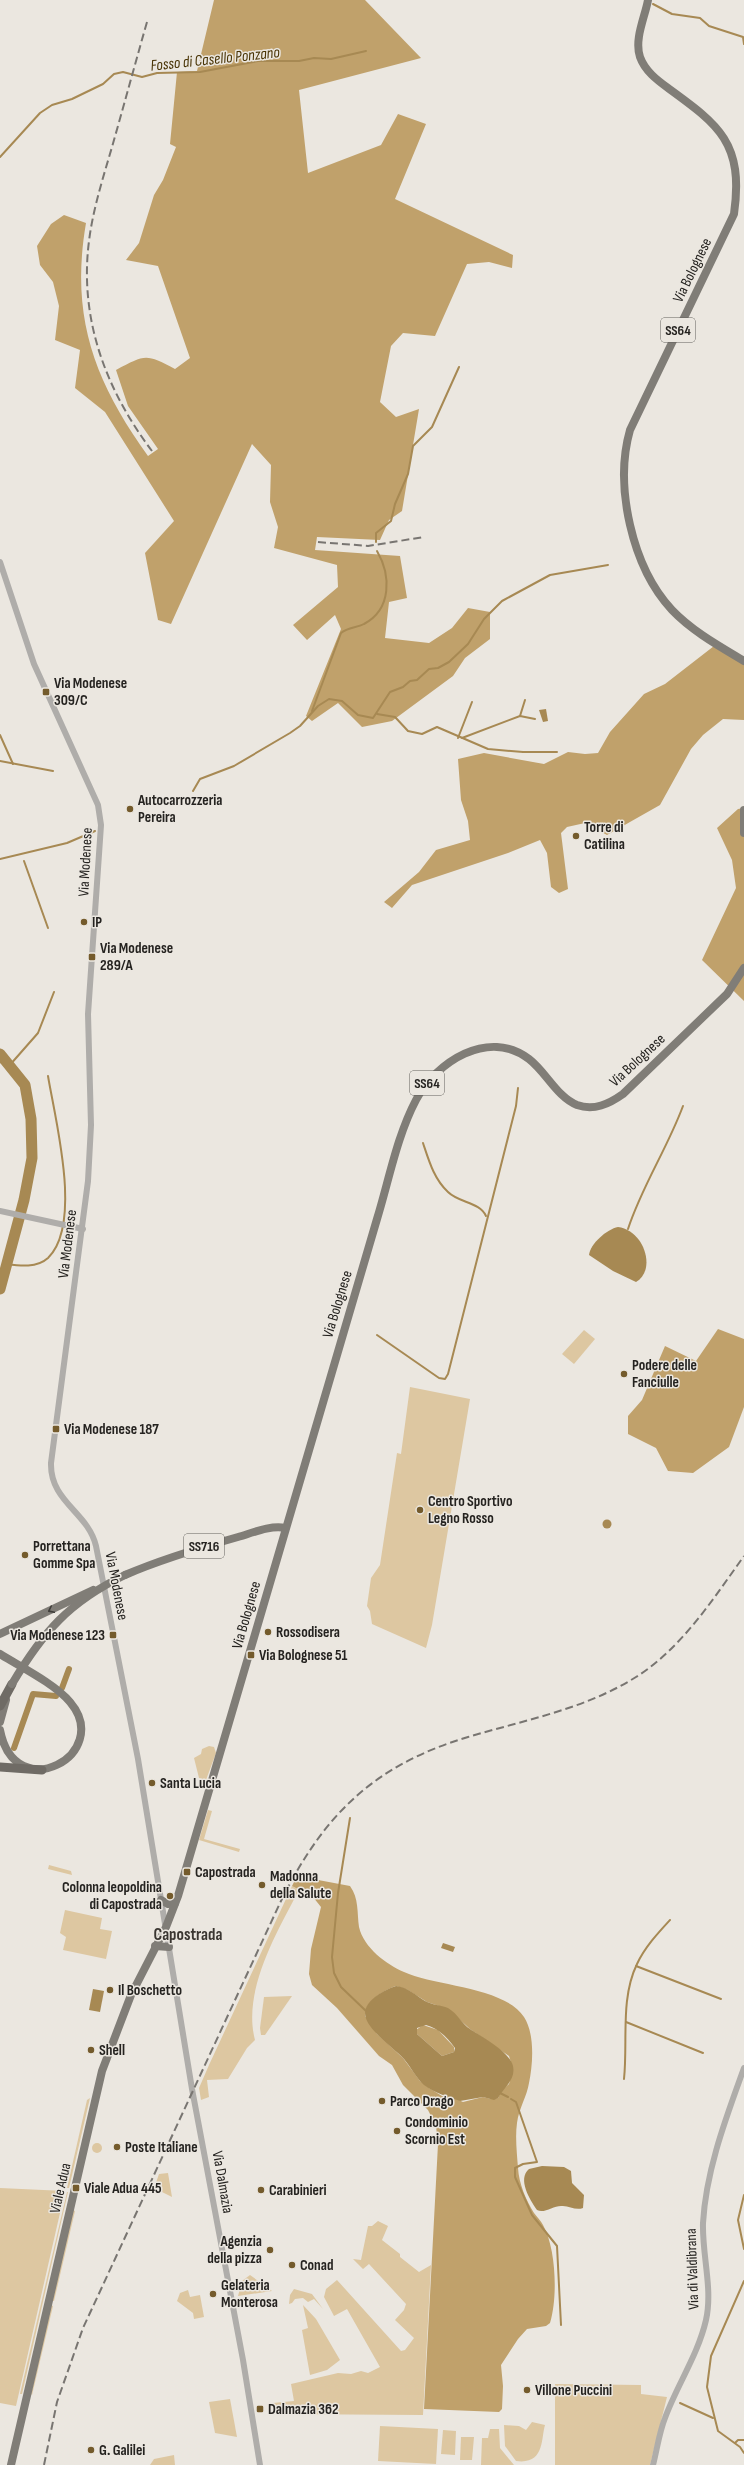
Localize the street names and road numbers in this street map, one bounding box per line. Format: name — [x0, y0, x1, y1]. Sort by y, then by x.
street label: Via Bolognese — [669, 235, 716, 306]
road number: SS64 — [661, 318, 695, 342]
street label: Via Modenese — [74, 827, 97, 897]
street label: Via Bolognese — [605, 1030, 669, 1091]
road number: SS64 — [410, 1071, 444, 1095]
street label: Via Modenese — [54, 1209, 81, 1279]
street label: Via Bolognese — [318, 1268, 357, 1340]
road number: SS716 — [184, 1534, 224, 1558]
street label: Via Modenese — [101, 1550, 132, 1622]
street label: Via Bolognese — [228, 1579, 265, 1651]
street label: Via Dalmazia — [208, 2149, 237, 2215]
street label: Viale Adua — [45, 2161, 76, 2215]
street label: Via di Valdibrana — [682, 2228, 703, 2310]

